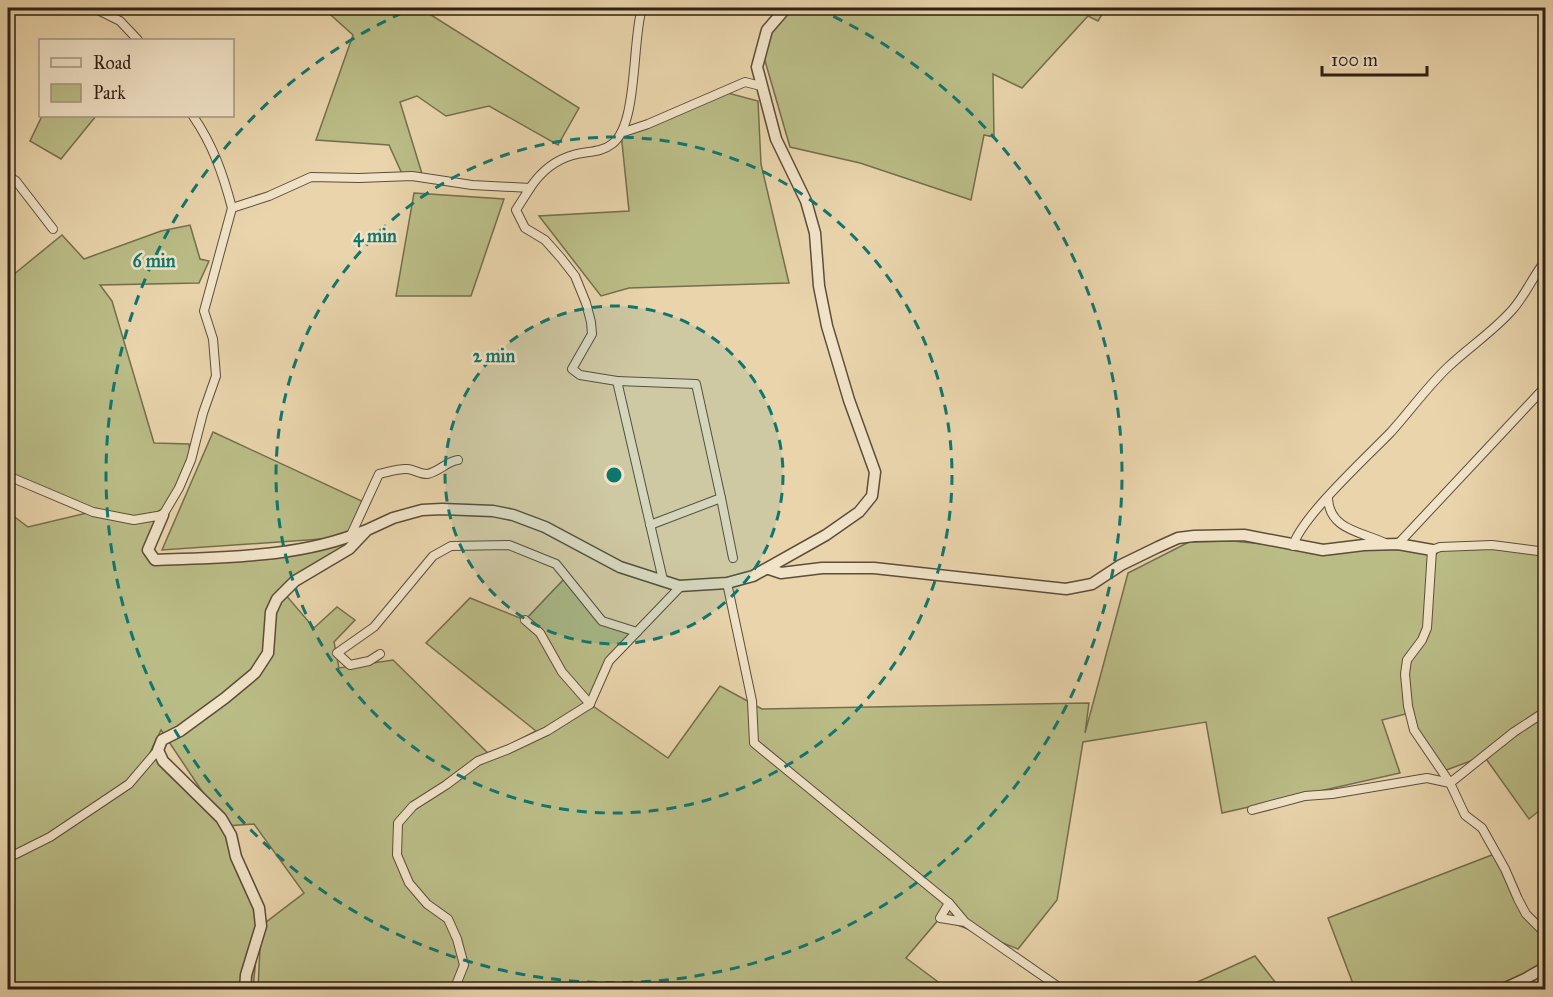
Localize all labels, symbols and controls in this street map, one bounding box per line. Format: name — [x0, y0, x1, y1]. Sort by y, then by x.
legend — [39, 39, 234, 117]
scale bar — [1322, 39, 1427, 77]
text: 100 m — [1331, 49, 1378, 71]
text: Road — [93, 52, 131, 74]
text: Park — [93, 82, 126, 104]
text: 4 min — [353, 225, 397, 248]
text: 6 min — [133, 250, 176, 272]
text: 2 min — [473, 345, 516, 367]
centre of rings — [604, 465, 624, 485]

